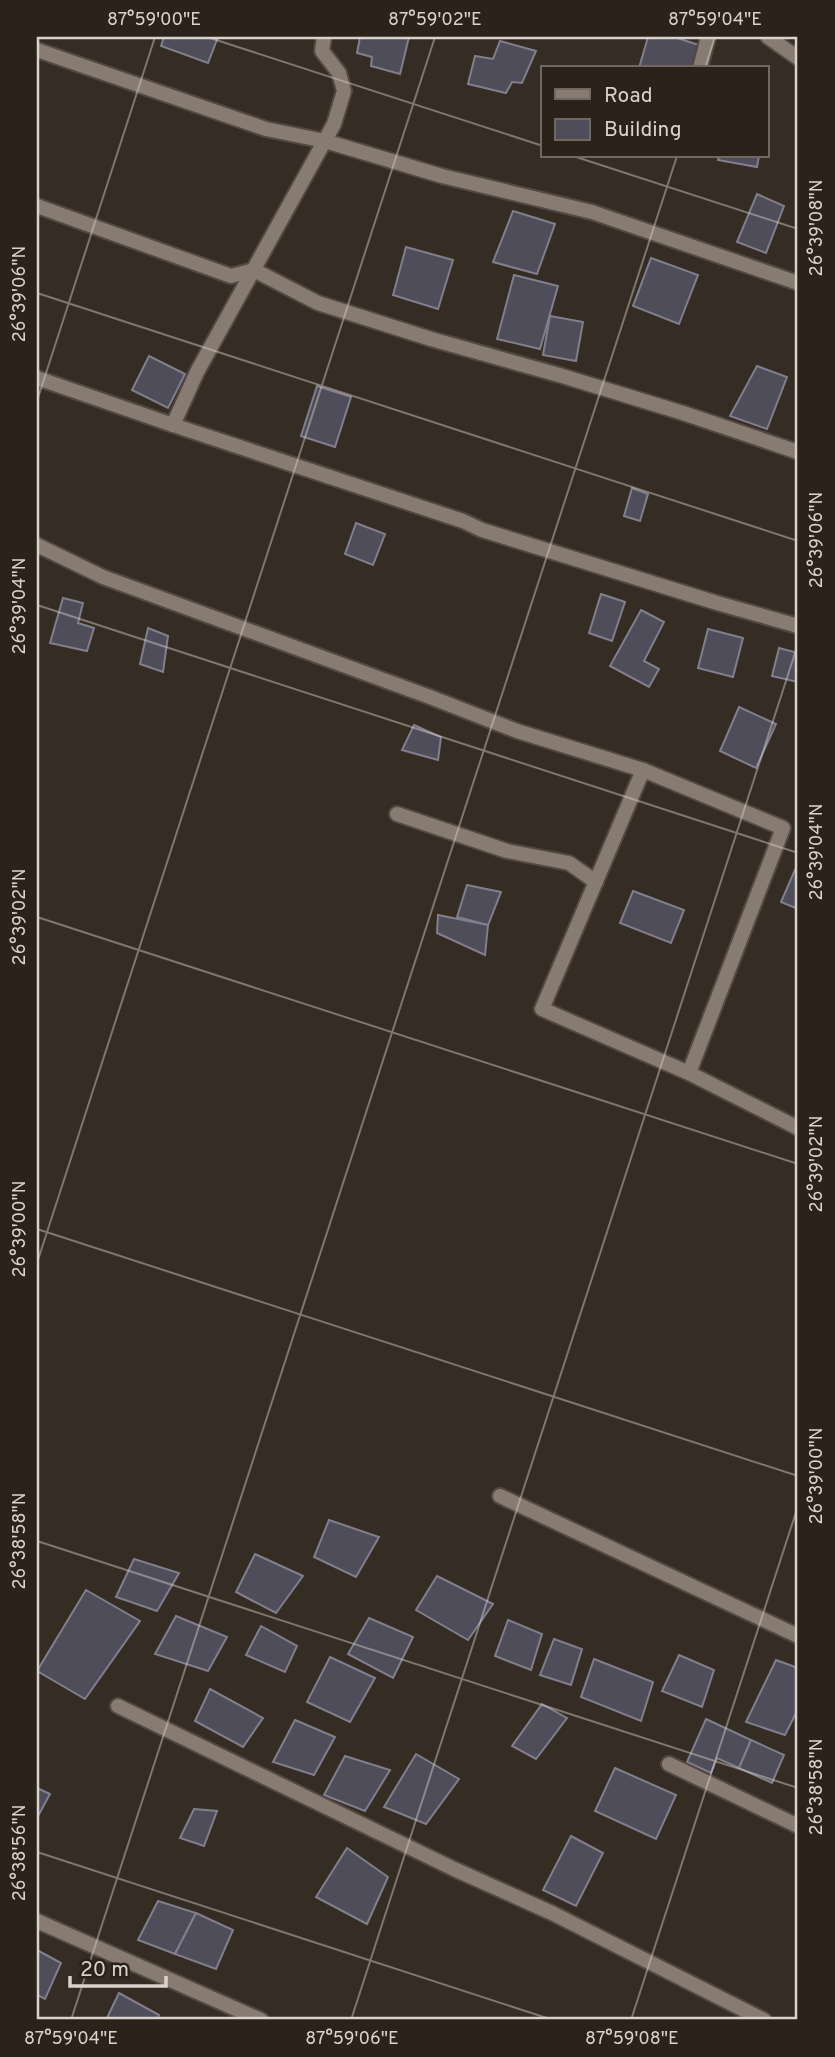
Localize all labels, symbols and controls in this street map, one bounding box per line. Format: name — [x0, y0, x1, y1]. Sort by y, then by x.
text: 87°59'00"E — [107, 9, 201, 32]
text: 87°59'02"E — [388, 9, 482, 32]
text: 87°59'04"E — [668, 9, 762, 32]
legend — [541, 66, 768, 158]
text: Road — [604, 83, 653, 110]
text: Building — [604, 117, 682, 144]
text: 26°39'08"N — [806, 180, 829, 276]
text: 26°39'06"N — [9, 246, 32, 342]
text: 26°39'06"N — [806, 492, 829, 588]
text: 26°39'04"N — [9, 558, 32, 654]
text: 26°39'04"N — [806, 804, 829, 900]
text: 26°39'02"N — [9, 869, 32, 965]
text: 26°39'02"N — [806, 1116, 829, 1212]
text: 26°39'00"N — [9, 1180, 32, 1278]
text: 26°39'00"N — [806, 1427, 829, 1525]
text: 26°38'58"N — [9, 1493, 32, 1590]
text: 26°38'58"N — [806, 1739, 829, 1836]
text: 26°38'56"N — [9, 1805, 32, 1901]
scale bar — [70, 1945, 166, 1989]
text: 20 m — [80, 1957, 129, 1984]
text: 87°59'04"E — [24, 2028, 118, 2051]
text: 87°59'06"E — [305, 2028, 399, 2051]
text: 87°59'08"E — [585, 2028, 679, 2051]

